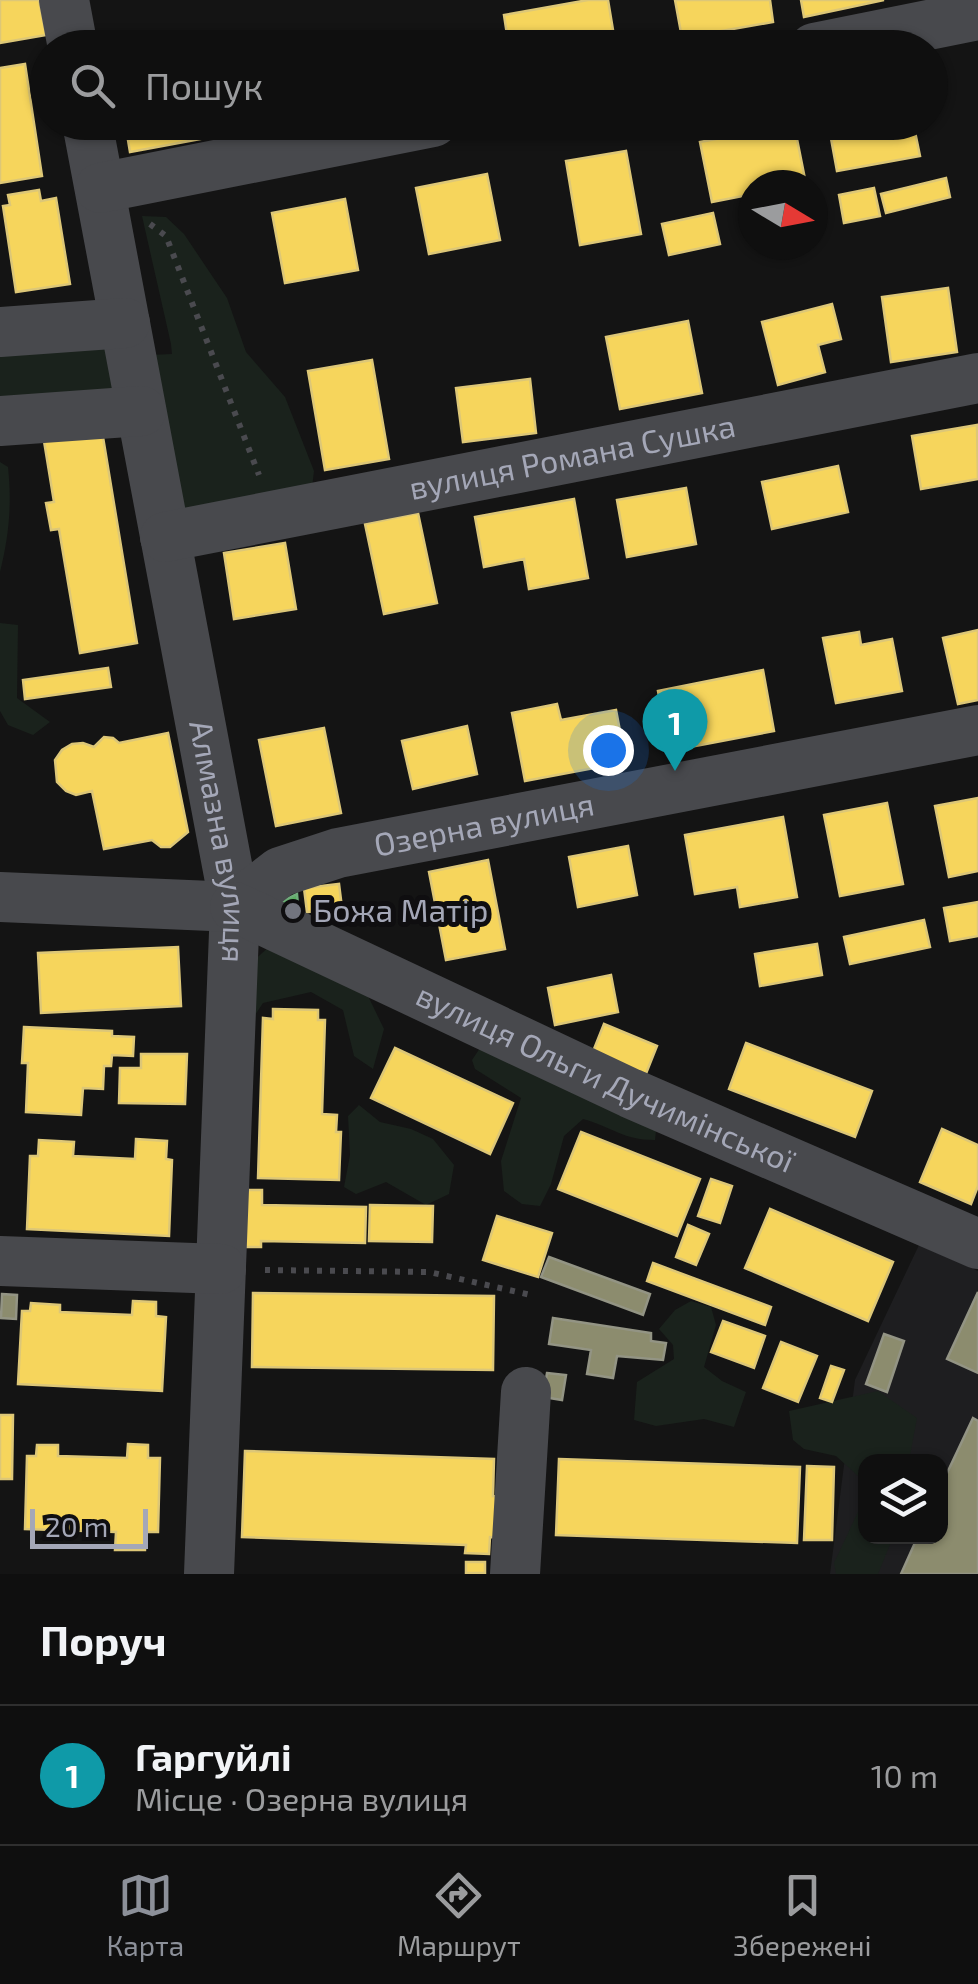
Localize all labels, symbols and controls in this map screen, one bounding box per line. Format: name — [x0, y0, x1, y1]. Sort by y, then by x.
search box — [30, 30, 948, 140]
icon: search — [65, 58, 120, 113]
text: Пошук — [145, 62, 263, 108]
north arrow — [738, 170, 828, 260]
street label: вулиця Романа Сушка — [406, 405, 738, 506]
pin: 1 — [642, 688, 708, 771]
street label: Алмазна вулиця — [183, 717, 256, 964]
your location — [583, 725, 634, 776]
street label: Озерна вулиця — [370, 783, 597, 863]
place label: Божа Матір — [313, 890, 489, 928]
marker: Божа Матір — [282, 900, 304, 922]
street label: вулиця Ольги Дучимінської — [411, 974, 802, 1179]
map controls — [858, 1454, 948, 1544]
button: layers — [858, 1454, 948, 1544]
scale bar — [30, 1504, 148, 1548]
text: 20 m — [45, 1509, 108, 1543]
text: Поруч — [40, 1614, 167, 1664]
text: Гаргуйлі — [135, 1733, 292, 1779]
text: 1 — [66, 1756, 79, 1794]
text: 10 m — [871, 1756, 938, 1794]
text: Місце · Озерна вулиця — [135, 1779, 468, 1817]
tab: Карта — [106, 1868, 184, 1962]
tab: Маршрут — [397, 1868, 521, 1962]
tab: Збережені — [733, 1868, 872, 1962]

